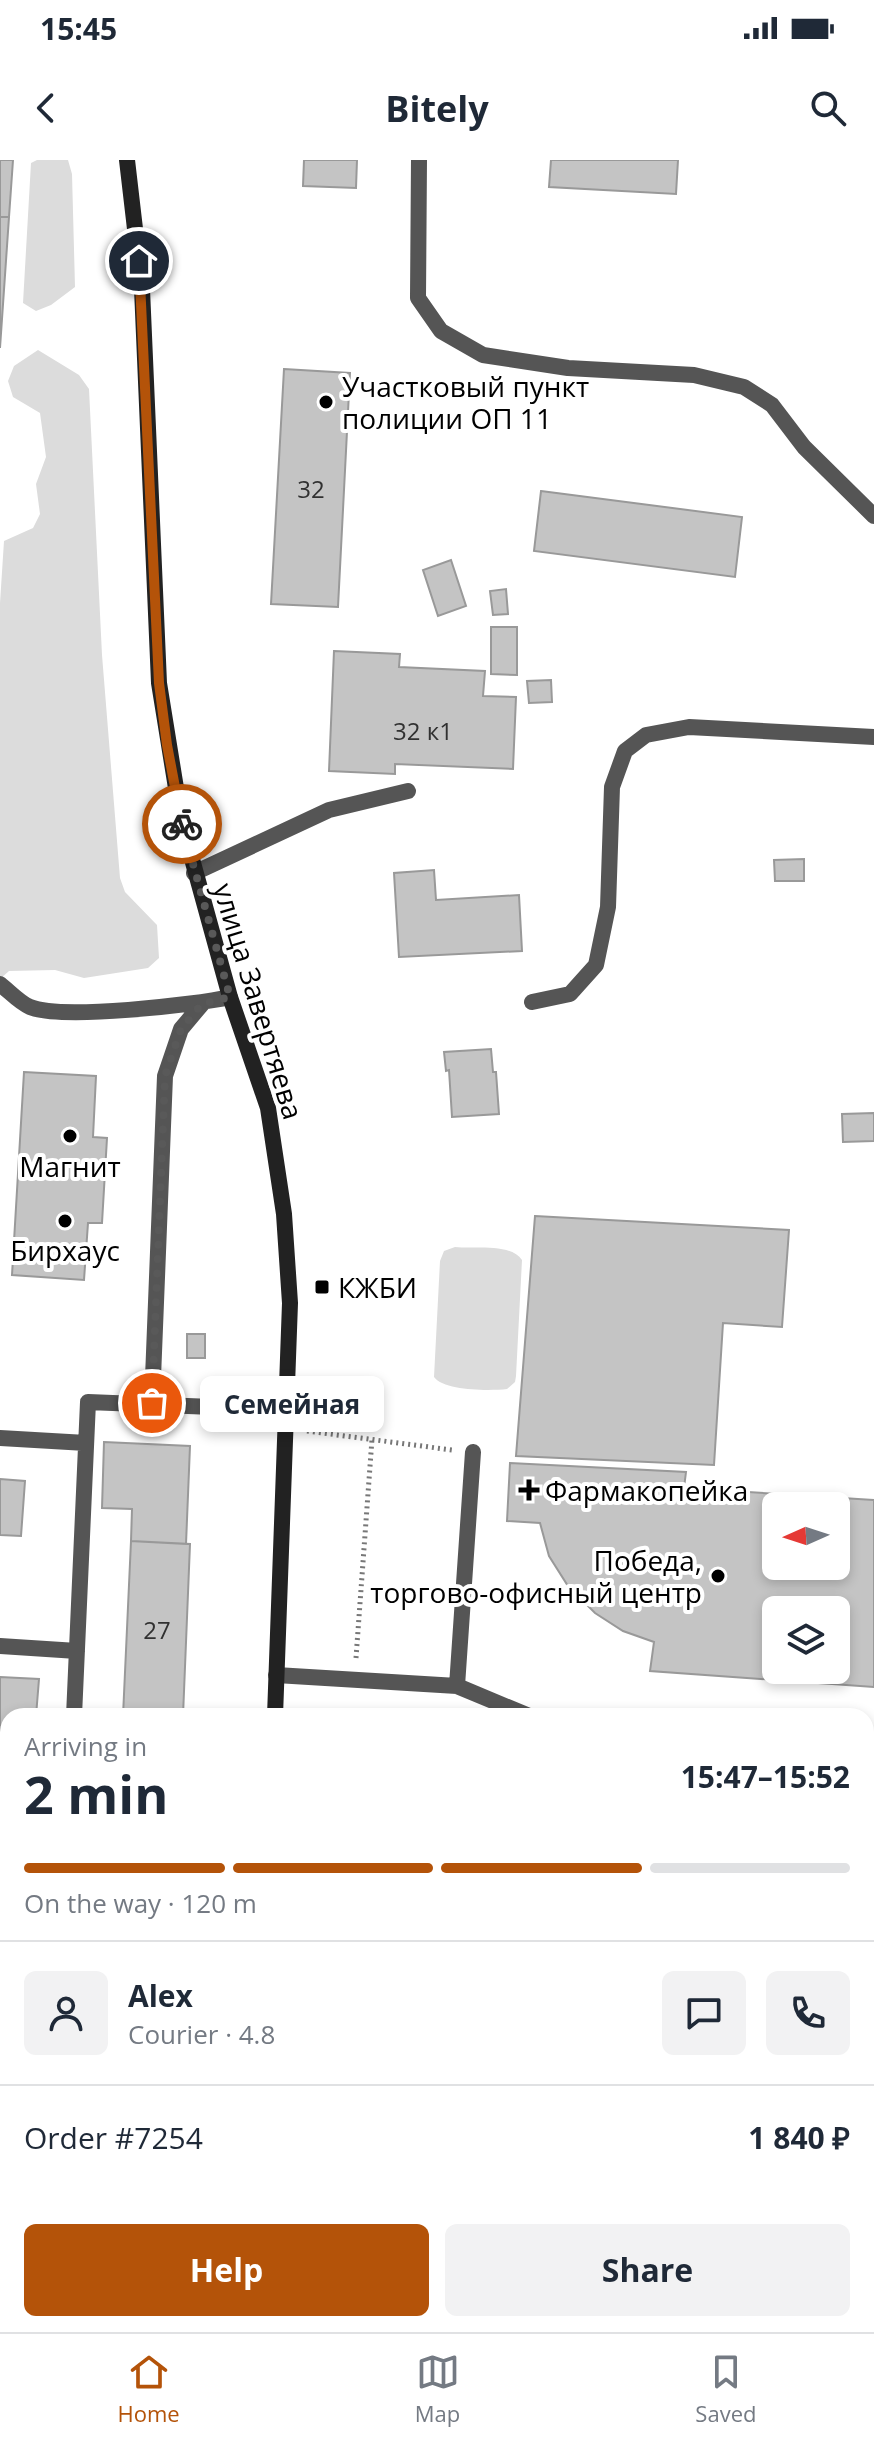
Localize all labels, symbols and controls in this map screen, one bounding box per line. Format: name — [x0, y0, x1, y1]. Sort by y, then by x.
text: 15:45 — [40, 8, 117, 49]
text: Bitely — [385, 84, 489, 133]
icon: back — [24, 86, 68, 130]
icon: search — [806, 86, 850, 130]
pin — [105, 227, 173, 295]
icon: home — [117, 239, 161, 283]
place label: Участковый пункт полиции ОП 11 — [342, 367, 589, 437]
marker: Участковый пункт полиции ОП 11 — [317, 393, 335, 411]
house number: 32 — [297, 472, 325, 505]
house number: 32 к1 — [393, 714, 453, 747]
courier — [142, 784, 222, 864]
icon: bike — [160, 802, 204, 846]
street label: улица Завертяева — [205, 878, 313, 1124]
marker: Магнит — [61, 1127, 79, 1145]
place label: Магнит — [19, 1147, 121, 1185]
marker: Бирхаус — [56, 1212, 74, 1230]
place label: Бирхаус — [10, 1231, 120, 1269]
place label: КЖБИ — [338, 1268, 417, 1306]
marker: КЖБИ — [313, 1278, 331, 1296]
pin — [118, 1369, 186, 1437]
callout: Семейная — [200, 1375, 384, 1431]
icon: bag — [130, 1381, 174, 1425]
text: Семейная — [224, 1386, 360, 1422]
place label: Фармакопейка — [545, 1471, 748, 1509]
marker: Фармакопейка — [520, 1481, 538, 1499]
north arrow — [762, 1492, 850, 1580]
map controls — [762, 1492, 850, 1684]
place label: Победа, торгово-офисный центр — [370, 1541, 702, 1611]
marker: Победа, торгово-офисный центр — [709, 1567, 727, 1585]
button: layers — [762, 1596, 850, 1684]
house number: 27 — [143, 1613, 171, 1646]
text: Arriving in — [24, 1728, 147, 1764]
text: 15:47–15:52 — [681, 1756, 850, 1797]
text: 2 min — [24, 1758, 168, 1829]
text: On the way · 120 m — [24, 1885, 257, 1921]
button: person — [24, 1971, 108, 2055]
button: chat — [662, 1971, 746, 2055]
button: phone — [766, 1971, 850, 2055]
text: Alex — [128, 1975, 193, 2016]
text: Courier · 4.8 — [128, 2016, 275, 2052]
text: Order #7254 — [24, 2117, 203, 2158]
text: 1 840 ₽ — [748, 2117, 850, 2158]
button: Help — [24, 2224, 429, 2316]
button: Share — [445, 2224, 850, 2316]
tab: Home — [118, 2350, 180, 2428]
tab: Map — [415, 2350, 460, 2428]
tab: Saved — [695, 2350, 756, 2428]

